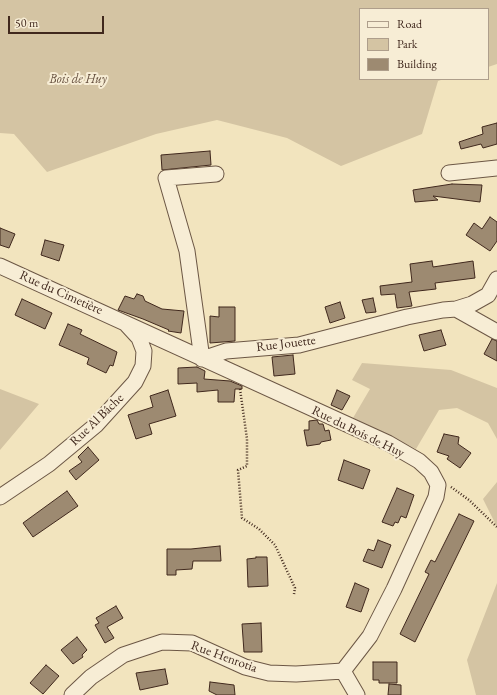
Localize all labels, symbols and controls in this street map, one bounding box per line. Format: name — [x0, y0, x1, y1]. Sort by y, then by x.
scale bar — [10, 8, 106, 34]
legend — [359, 8, 489, 80]
text: 50 m — [15, 15, 38, 31]
text: Road — [397, 16, 422, 32]
text: Park — [397, 36, 417, 52]
text: Building — [397, 56, 437, 72]
park label: Bois de Huy — [49, 71, 107, 87]
street label: Rue du Cimetière — [17, 268, 105, 318]
street label: Rue Jouette — [255, 333, 317, 355]
street label: Rue Al Bâche — [67, 391, 127, 449]
street label: Rue du Bois de Huy — [309, 403, 407, 461]
street label: Rue Henrotia — [189, 638, 259, 676]

